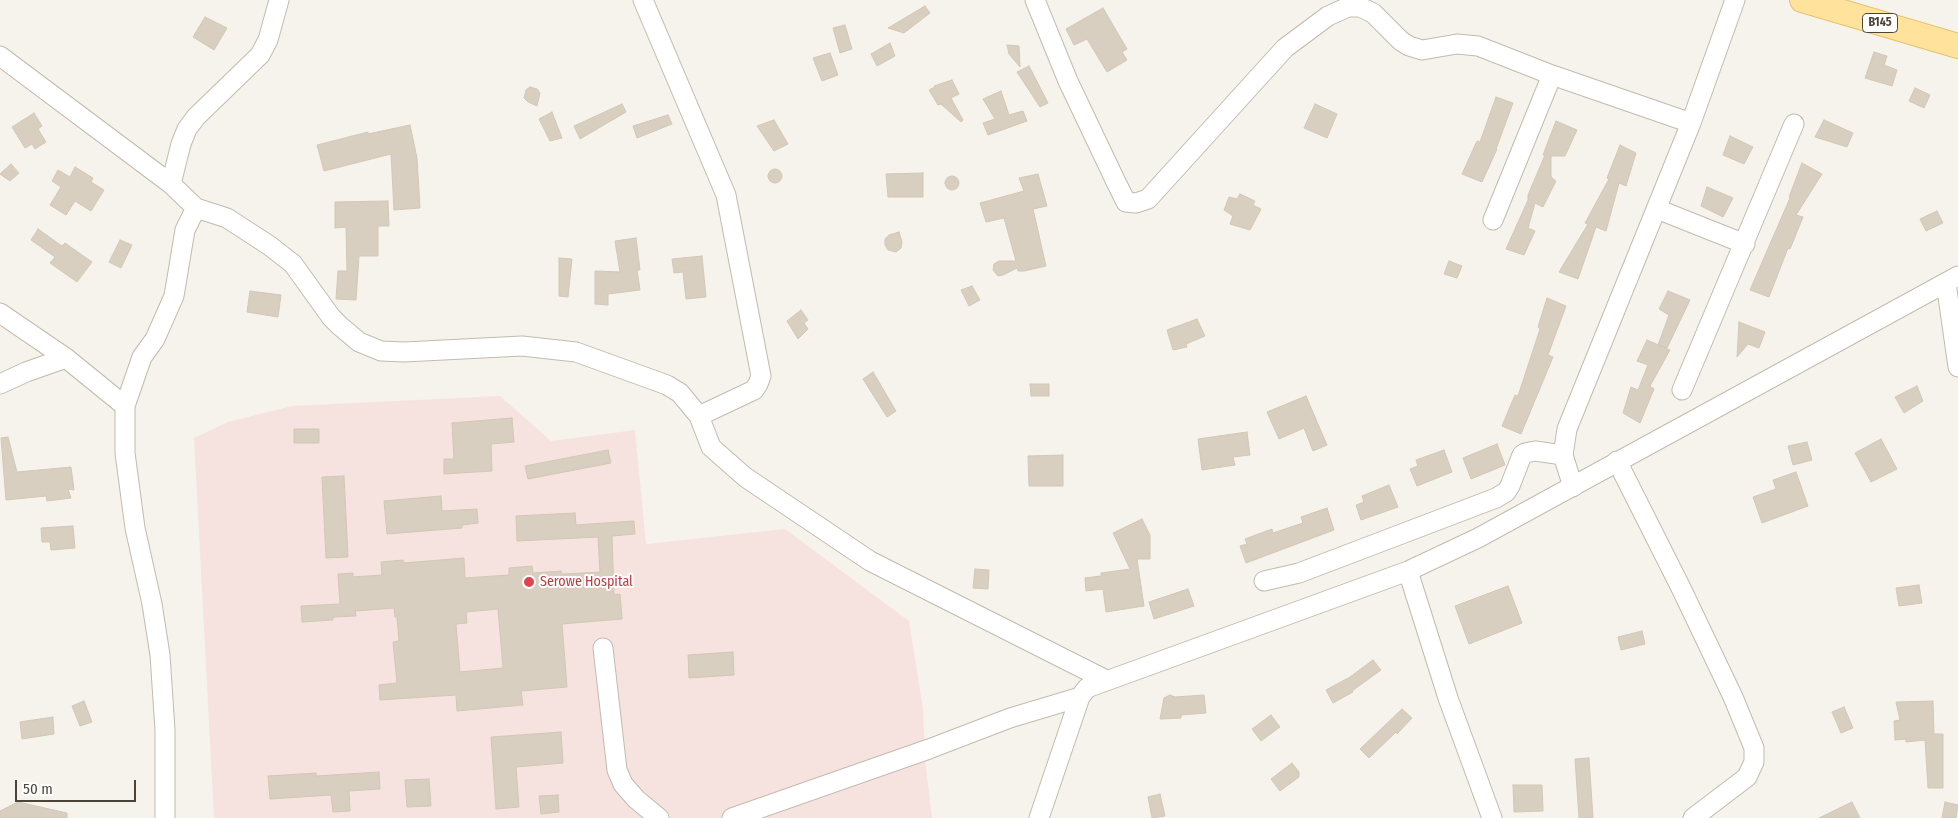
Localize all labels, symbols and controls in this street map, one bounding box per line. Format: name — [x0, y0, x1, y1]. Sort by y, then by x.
road number: B145 — [1862, 13, 1898, 32]
place label: Serowe Hospital — [540, 574, 633, 590]
marker: Serowe Hospital — [522, 575, 536, 589]
scale bar — [18, 770, 139, 802]
text: 50 m — [23, 780, 53, 798]

